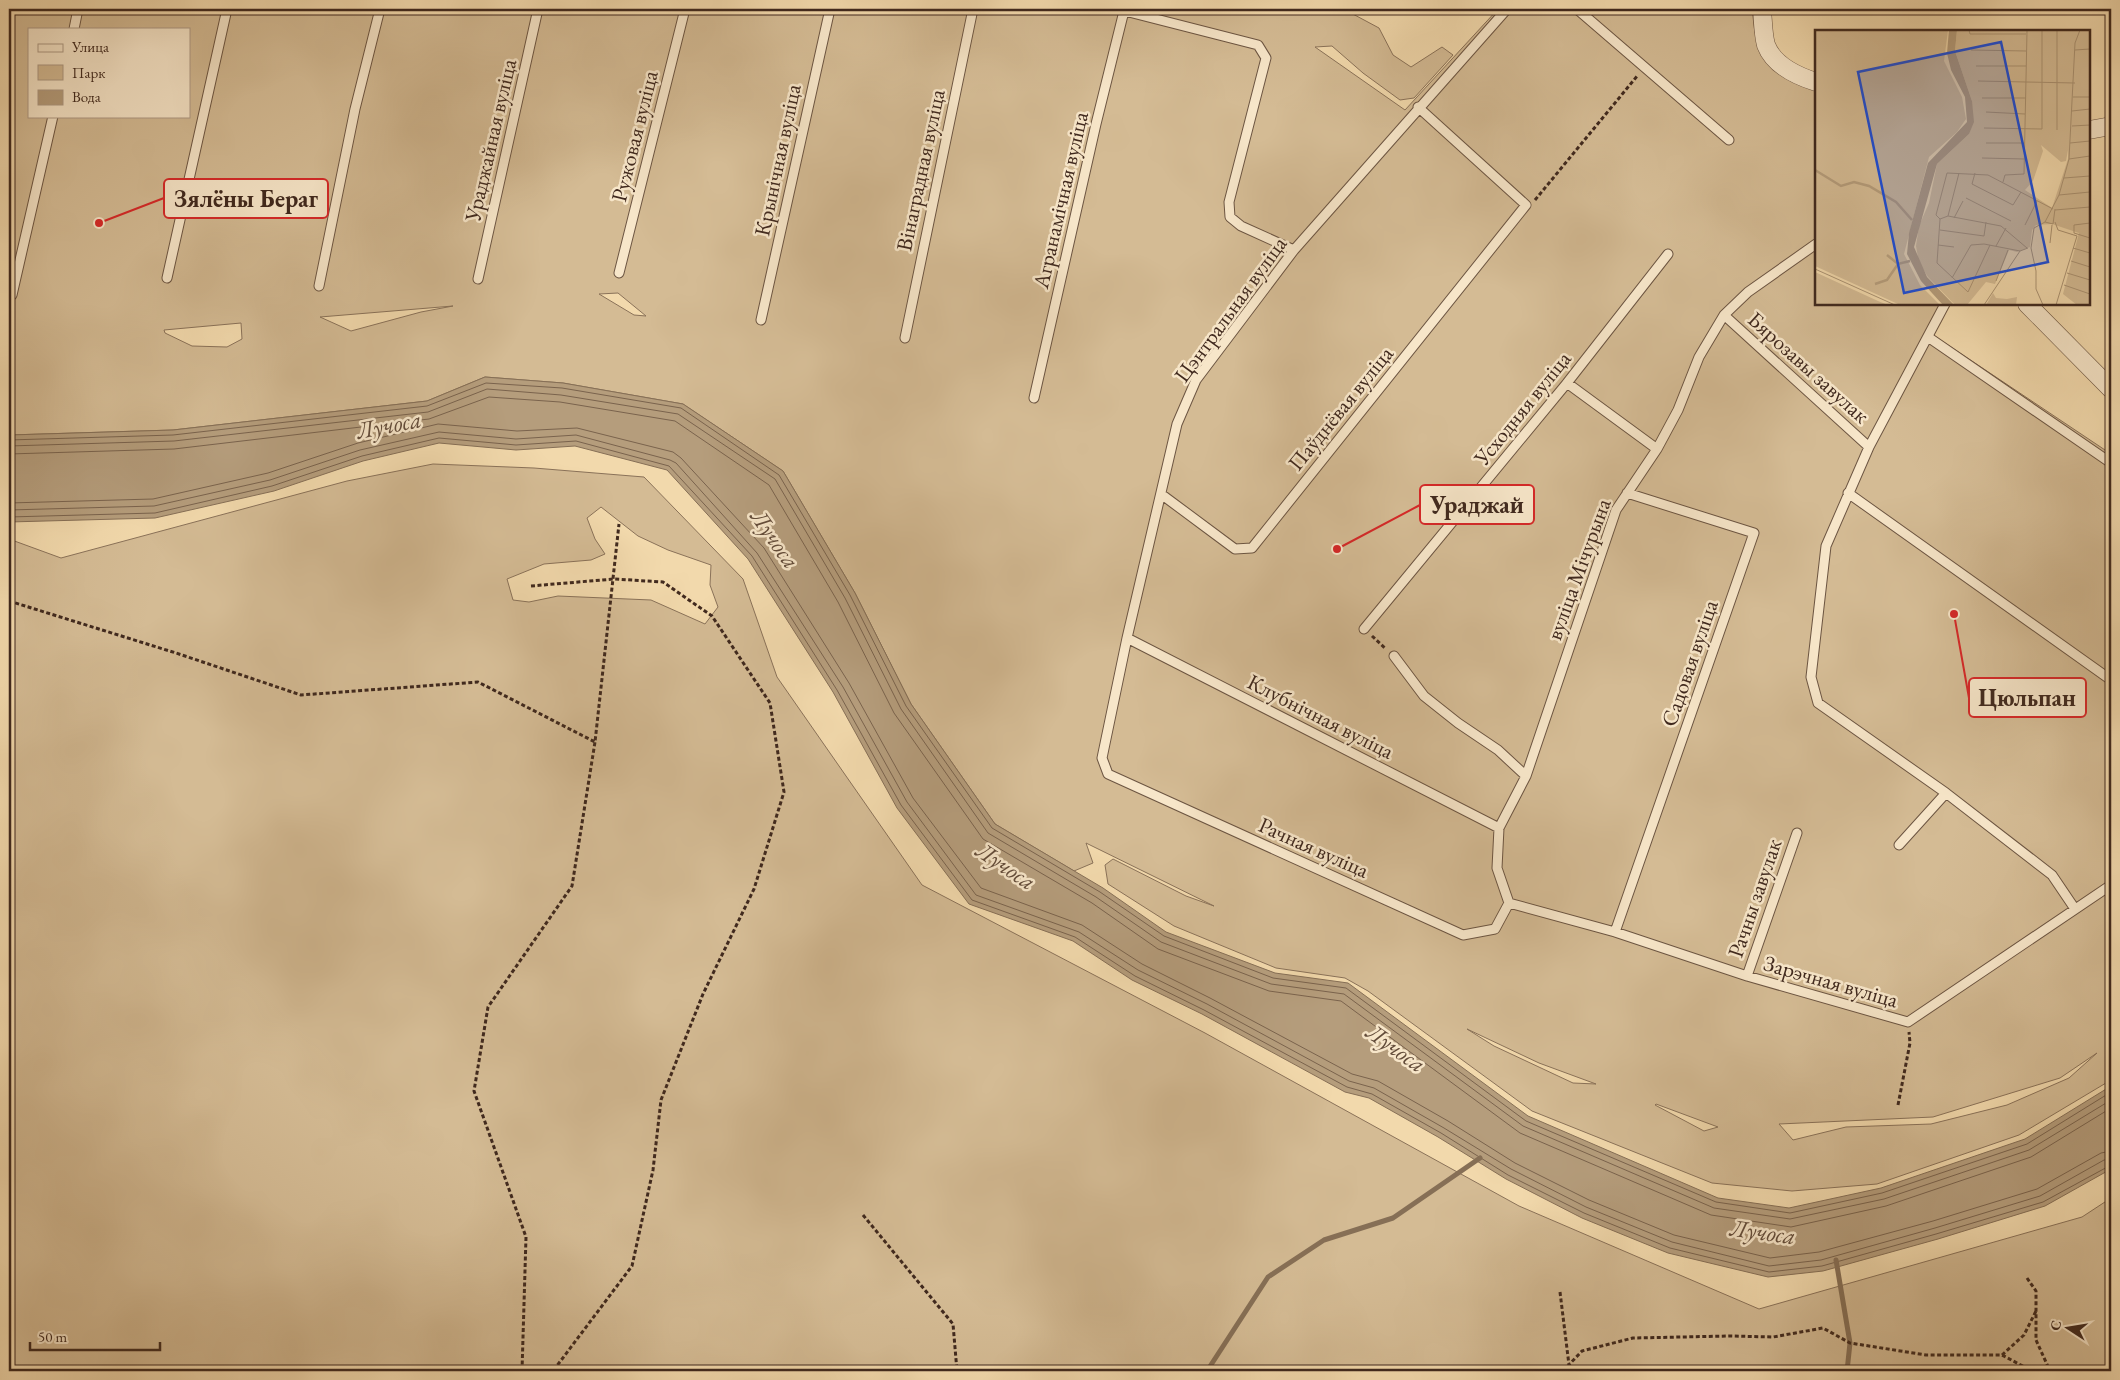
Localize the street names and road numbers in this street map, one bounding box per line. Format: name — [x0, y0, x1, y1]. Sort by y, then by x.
street label: Ураджайная вуліца — [457, 56, 523, 225]
street label: Ружовая вуліца — [604, 67, 665, 205]
street label: Крынічная вуліца — [747, 81, 808, 239]
street label: Вінаградная вуліца — [889, 86, 952, 254]
street label: Агранамічная вуліца — [1026, 109, 1095, 292]
street label: Цэнтральная вуліца — [1168, 230, 1293, 388]
street label: Бярозавы завулак — [1742, 305, 1876, 430]
street label: Паўднёвая вуліца — [1281, 340, 1400, 477]
street label: Усходняя вуліца — [1467, 345, 1578, 472]
street label: вуліца Мічурына — [1539, 494, 1618, 644]
street label: Садовая вуліца — [1654, 596, 1725, 730]
street label: Клубнічная вуліца — [1243, 667, 1399, 766]
street label: Рачная вуліца — [1254, 810, 1374, 885]
street label: Рачны завулак — [1721, 835, 1788, 961]
street label: Зарэчная вуліца — [1760, 948, 1902, 1015]

